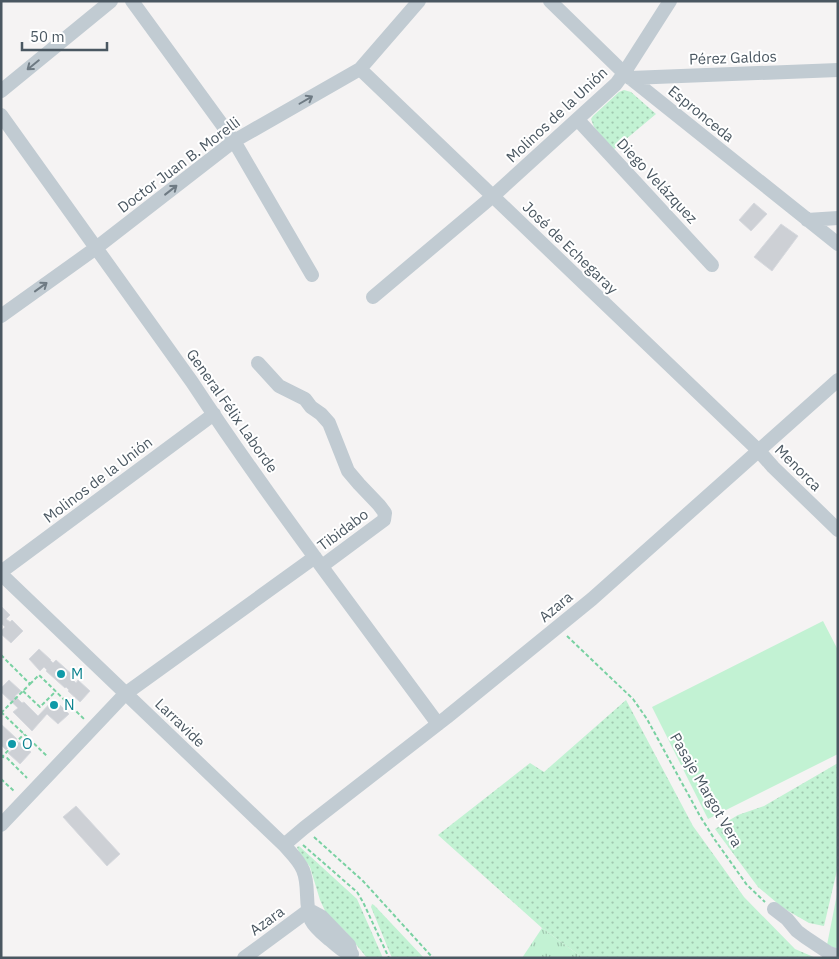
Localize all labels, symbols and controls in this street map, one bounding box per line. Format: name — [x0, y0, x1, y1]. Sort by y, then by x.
scale bar — [22, 20, 108, 52]
text: 50 m — [30, 27, 65, 46]
street label: Pérez Galdos — [689, 46, 777, 69]
one-way arrow — [27, 60, 40, 71]
street label: Molinos de la Unión — [502, 63, 611, 166]
street label: Espronceda — [664, 81, 738, 146]
one-way arrow — [298, 95, 313, 105]
street label: Doctor Juan B. Morelli — [114, 112, 244, 217]
street label: Diego Velázquez — [613, 134, 702, 227]
one-way arrow — [164, 184, 177, 195]
street label: José de Echegaray — [519, 197, 622, 298]
one-way arrow — [34, 282, 48, 292]
street label: General Félix Laborde — [183, 345, 282, 476]
street label: Molinos de la Unión — [39, 432, 156, 527]
street label: Menorca — [771, 440, 826, 495]
street label: Tibidabo — [314, 504, 372, 555]
street label: Azara — [535, 587, 576, 626]
place label: M — [71, 664, 83, 683]
marker: M — [55, 668, 67, 680]
street label: Larravide — [151, 694, 209, 751]
place label: N — [64, 695, 75, 714]
marker: N — [48, 699, 60, 711]
street label: Pasaje Margot Vera — [666, 729, 747, 850]
place label: O — [22, 734, 33, 753]
marker: O — [6, 738, 18, 750]
street label: Azara — [246, 902, 288, 940]

